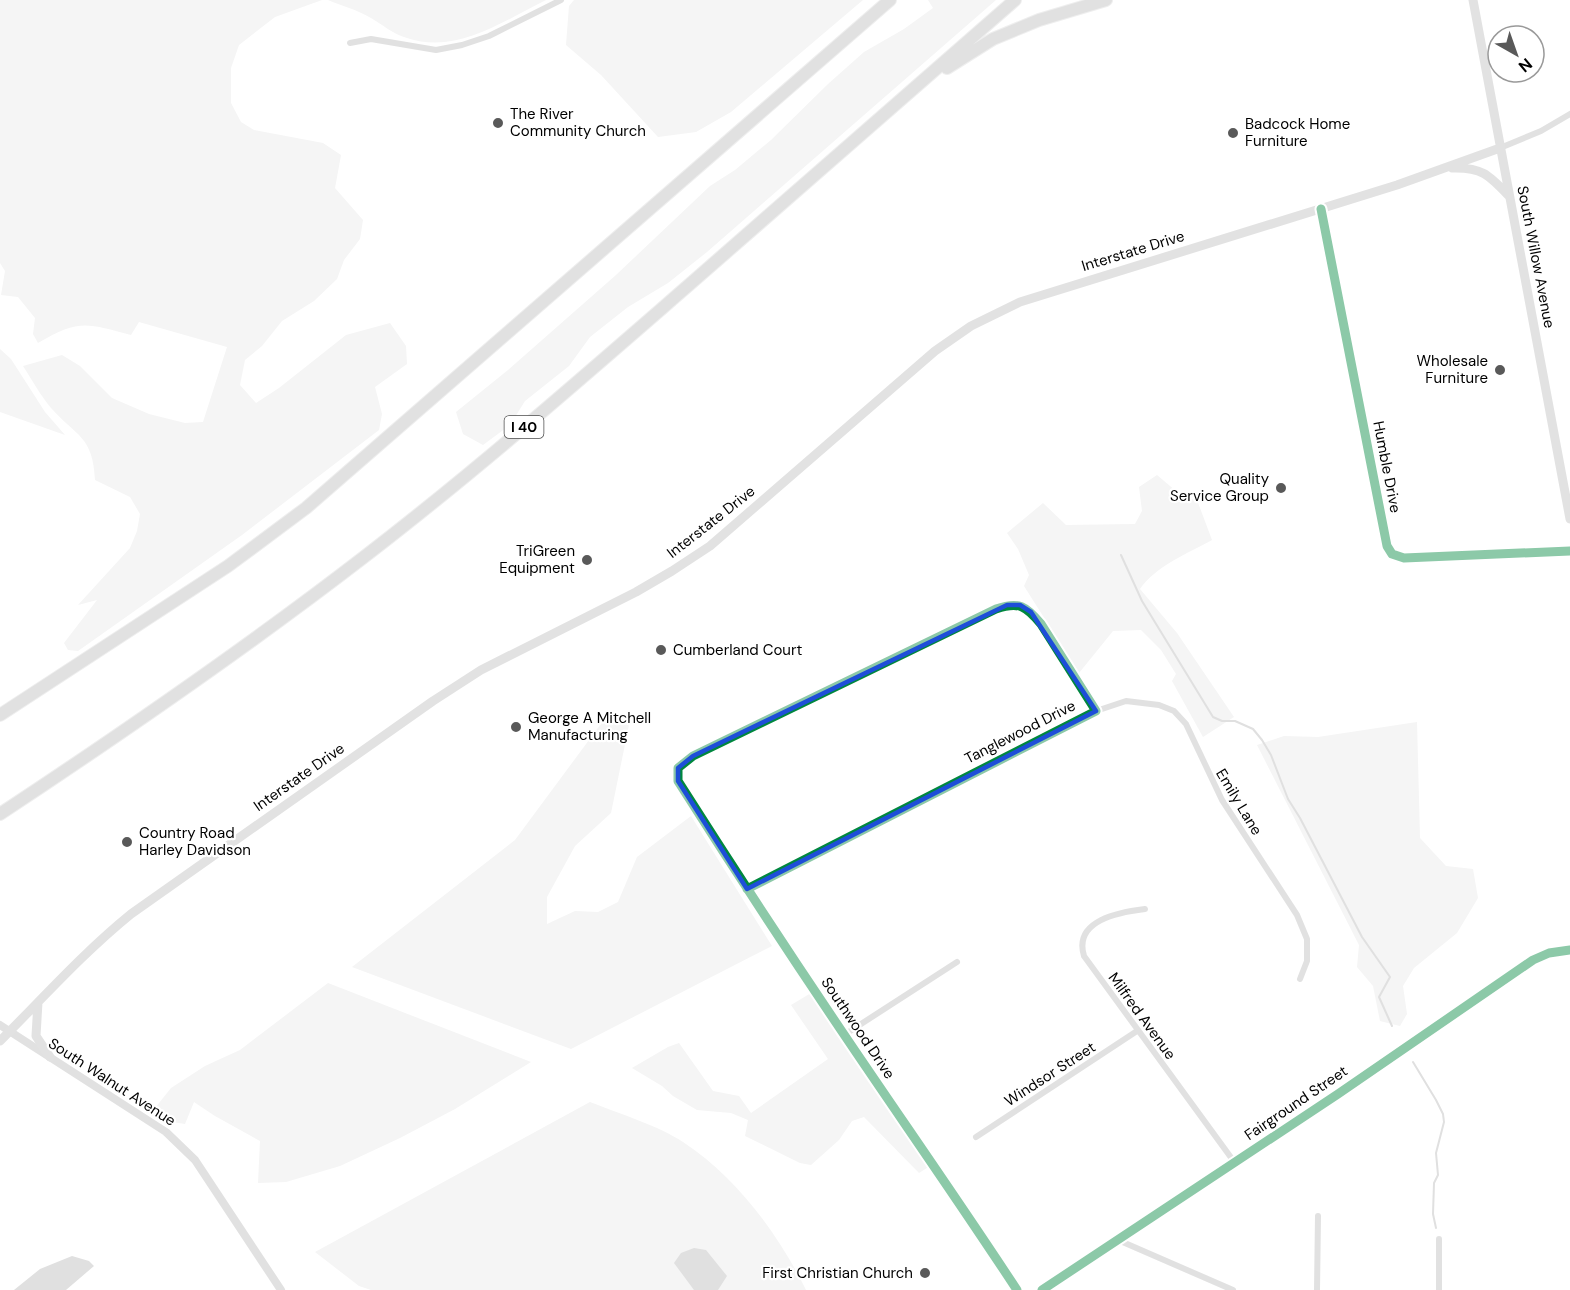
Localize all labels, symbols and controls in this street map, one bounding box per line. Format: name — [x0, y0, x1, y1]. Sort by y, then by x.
north arrow — [1486, 24, 1546, 84]
text: N — [1514, 53, 1537, 77]
place label: The River Community Church — [510, 104, 646, 141]
place label: Badcock Home Furniture — [1245, 114, 1350, 151]
marker: The River Community Church — [491, 116, 505, 130]
marker: Badcock Home Furniture — [1226, 126, 1240, 140]
street label: South Willow Avenue — [1512, 184, 1560, 330]
street label: Interstate Drive — [1079, 226, 1187, 276]
place label: Wholesale Furniture — [1417, 351, 1488, 388]
marker: Wholesale Furniture — [1493, 363, 1507, 377]
road number: I 40 — [504, 416, 544, 438]
street label: Humble Drive — [1368, 419, 1406, 515]
place label: Quality Service Group — [1170, 469, 1270, 506]
street label: Interstate Drive — [663, 481, 759, 563]
marker: Quality Service Group — [1274, 481, 1288, 495]
place label: TriGreen Equipment — [499, 541, 575, 578]
marker: TriGreen Equipment — [580, 553, 594, 567]
place label: Cumberland Court — [673, 640, 802, 660]
marker: Cumberland Court — [654, 643, 668, 657]
street label: Tanglewood Drive — [961, 695, 1079, 769]
place label: George A Mitchell Manufacturing — [528, 708, 651, 745]
marker: George A Mitchell Manufacturing — [509, 720, 523, 734]
street label: Interstate Drive — [250, 738, 348, 816]
street label: Emily Lane — [1211, 765, 1267, 839]
place label: Country Road Harley Davidson — [139, 823, 251, 860]
marker: Country Road Harley Davidson — [120, 835, 134, 849]
street label: Milfred Avenue — [1104, 969, 1180, 1063]
street label: Southwood Drive — [817, 973, 899, 1083]
street label: South Walnut Avenue — [44, 1033, 180, 1131]
street label: Windsor Street — [1001, 1037, 1099, 1111]
street label: Fairground Street — [1241, 1061, 1352, 1145]
place label: First Christian Church — [762, 1263, 913, 1283]
marker: First Christian Church — [918, 1266, 932, 1280]

